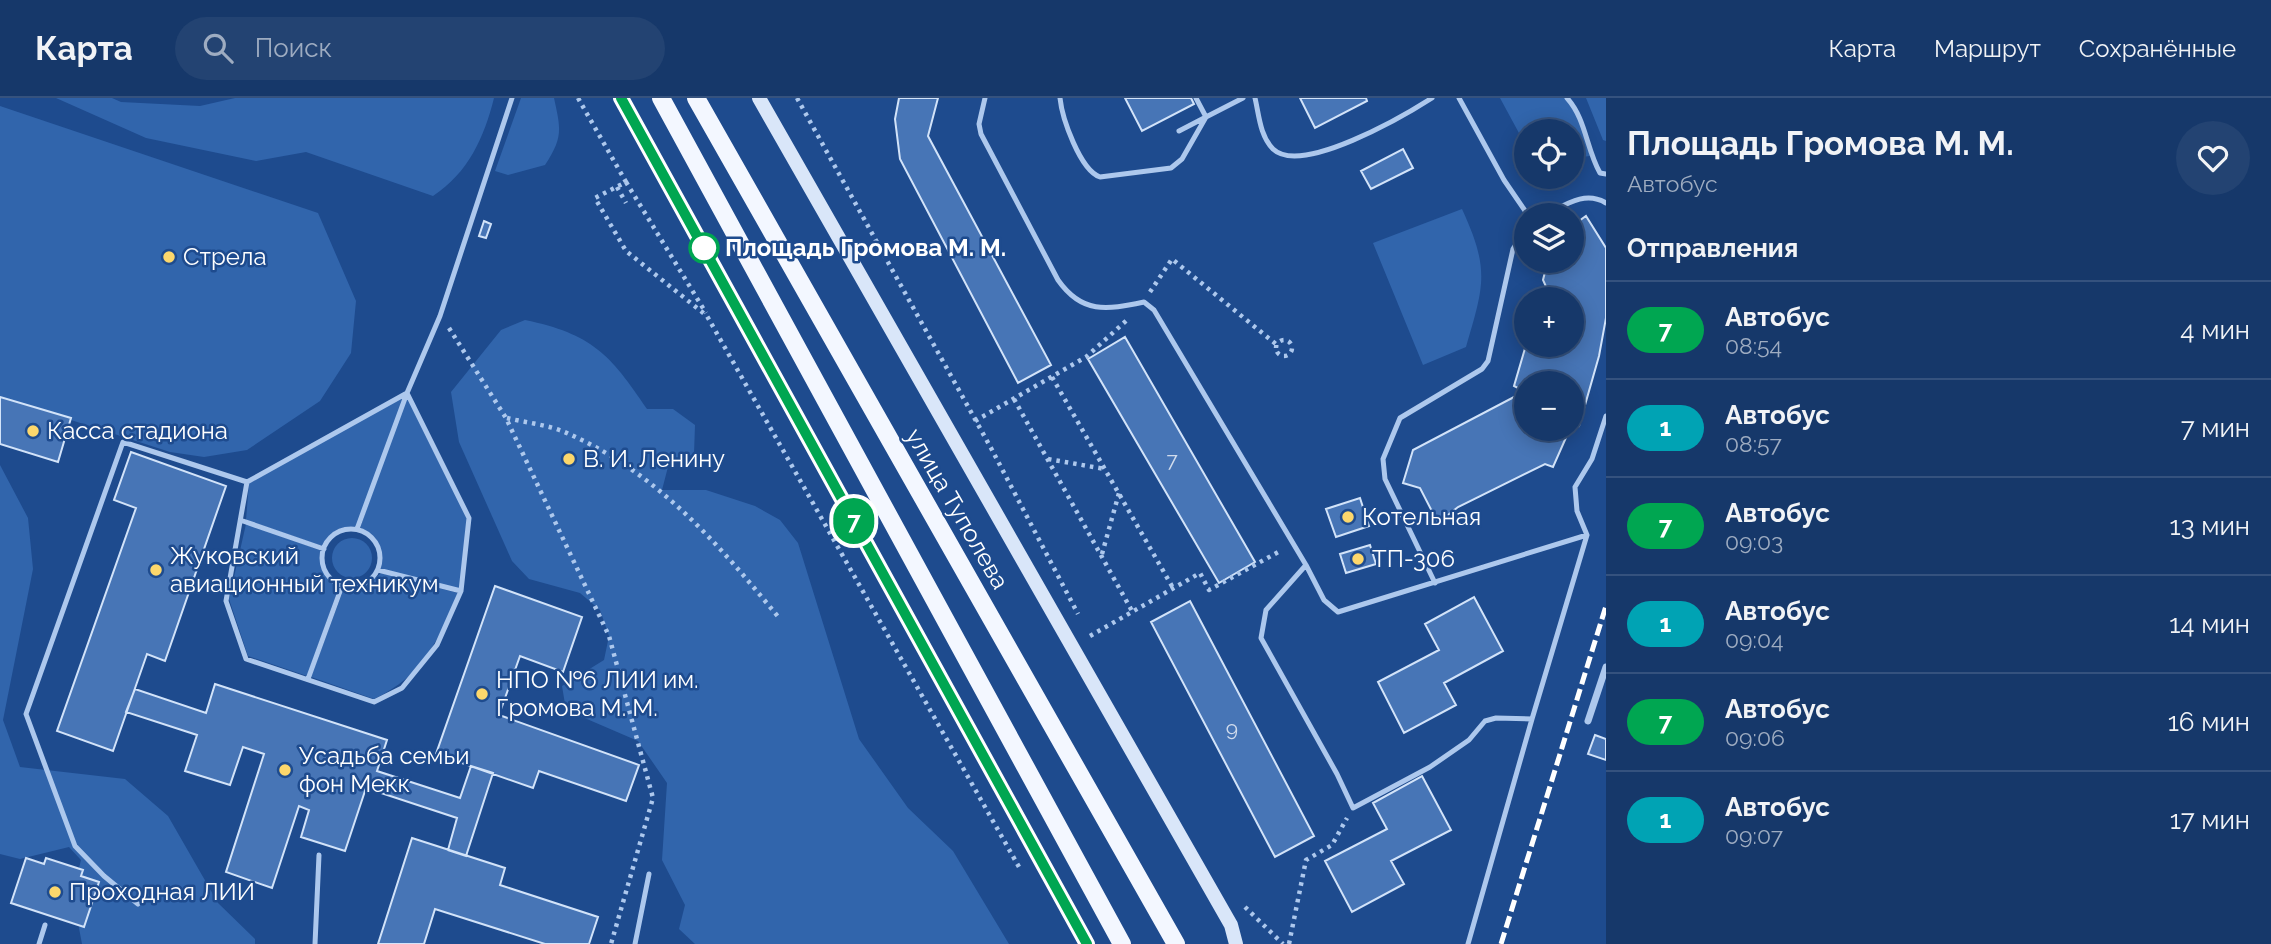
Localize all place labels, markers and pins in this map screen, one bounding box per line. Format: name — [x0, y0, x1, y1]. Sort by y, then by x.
marker: Площадь Громова М. М. — [689, 233, 719, 263]
place label: Площадь Громова М. М. — [725, 233, 1006, 262]
place label: Стрела — [183, 242, 267, 271]
marker: Стрела — [161, 249, 177, 265]
place label: Касса стадиона — [47, 416, 228, 445]
marker: Касса стадиона — [25, 423, 41, 439]
place label: В. И. Ленину — [583, 444, 725, 473]
marker: В. И. Ленину — [561, 451, 577, 467]
place label: Котельная — [1362, 502, 1481, 531]
marker: Котельная — [1340, 509, 1356, 525]
place label: Жуковский авиационный техникум — [170, 541, 439, 598]
place label: ТП-306 — [1372, 544, 1455, 573]
marker: ТП-306 — [1350, 551, 1366, 567]
marker: Жуковский авиационный техникум — [148, 562, 164, 578]
place label: НПО №6 ЛИИ им. Громова М. М. — [496, 665, 699, 722]
marker: НПО №6 ЛИИ им. Громова М. М. — [474, 686, 490, 702]
place label: Усадьба семьи фон Мекк — [299, 741, 469, 798]
marker: Усадьба семьи фон Мекк — [277, 762, 293, 778]
place label: Проходная ЛИИ — [69, 877, 255, 906]
marker: Проходная ЛИИ — [47, 884, 63, 900]

